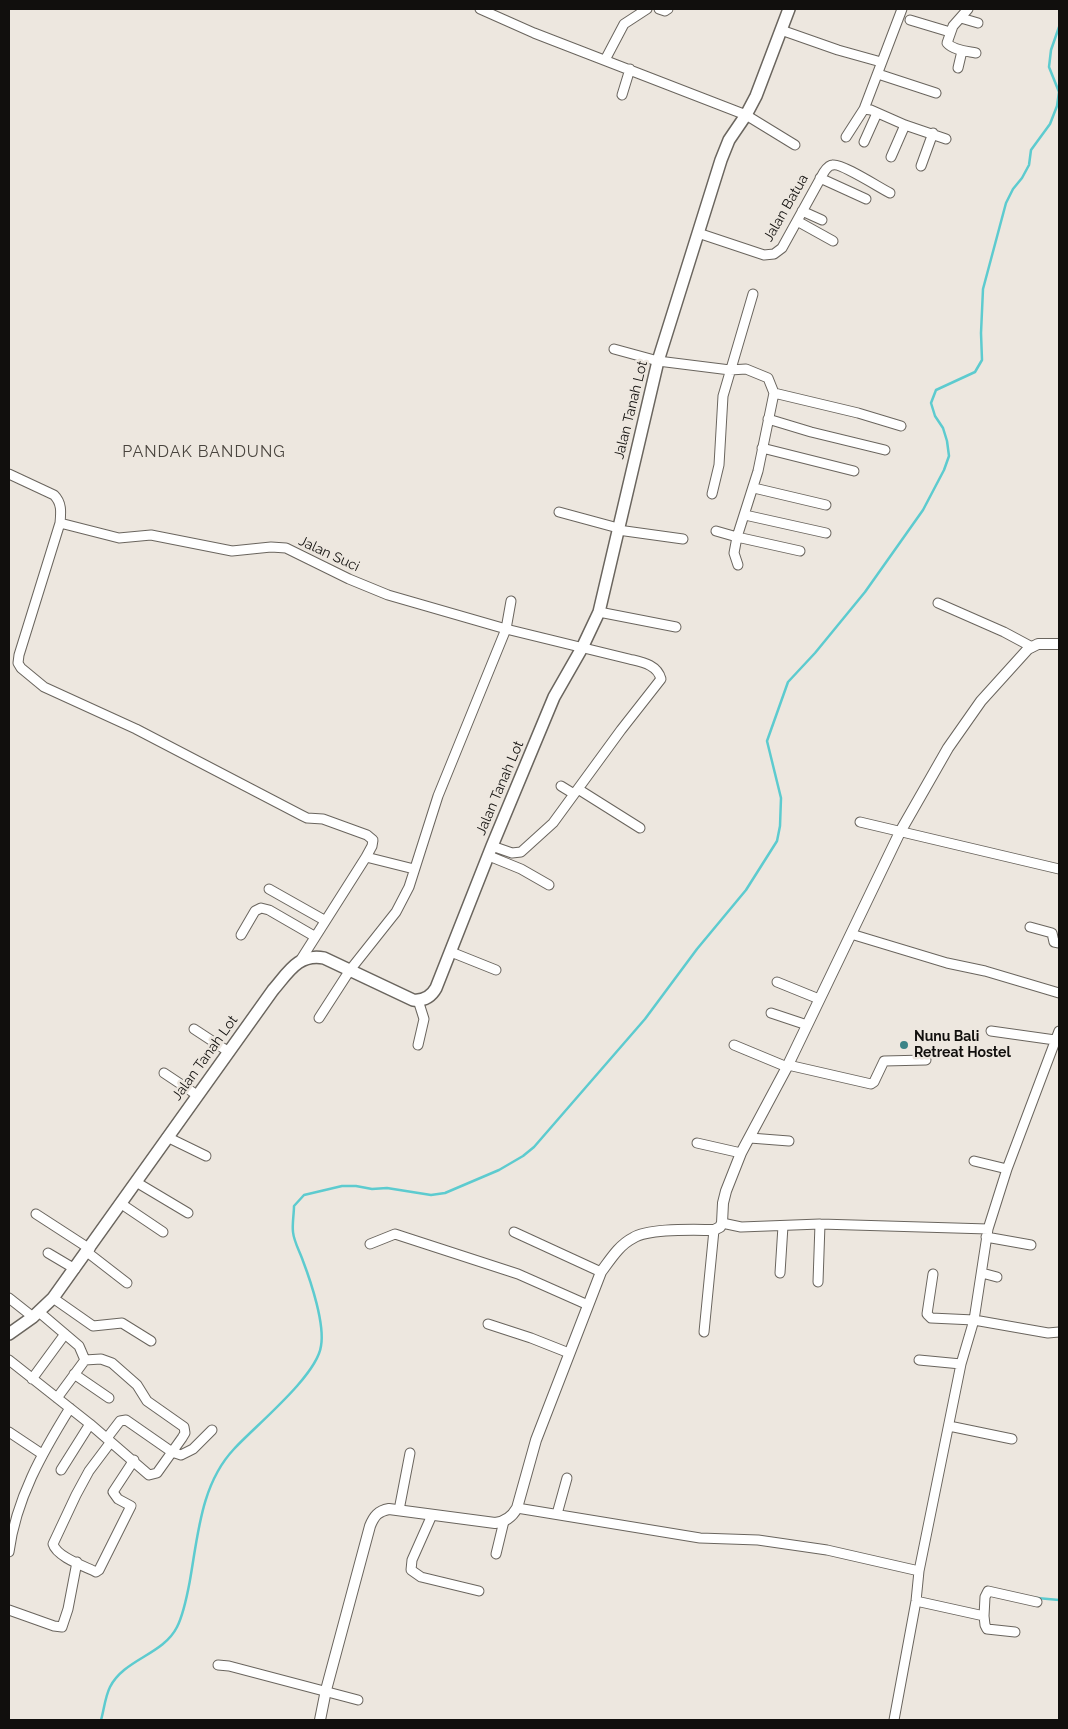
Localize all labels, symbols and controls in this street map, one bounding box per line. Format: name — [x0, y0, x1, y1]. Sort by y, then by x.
street label: Jalan Batua — [760, 171, 812, 245]
street label: Jalan Tanah Lot — [611, 359, 651, 461]
district label: PANDAK BANDUNG — [121, 442, 287, 462]
street label: Jalan Suci — [296, 533, 362, 575]
street label: Jalan Tanah Lot — [473, 738, 527, 838]
street label: Jalan Tanah Lot — [169, 1012, 241, 1104]
place label: Nunu Bali Retreat Hostel — [914, 1029, 1011, 1062]
marker: Nunu Bali Retreat Hostel — [898, 1039, 910, 1051]

